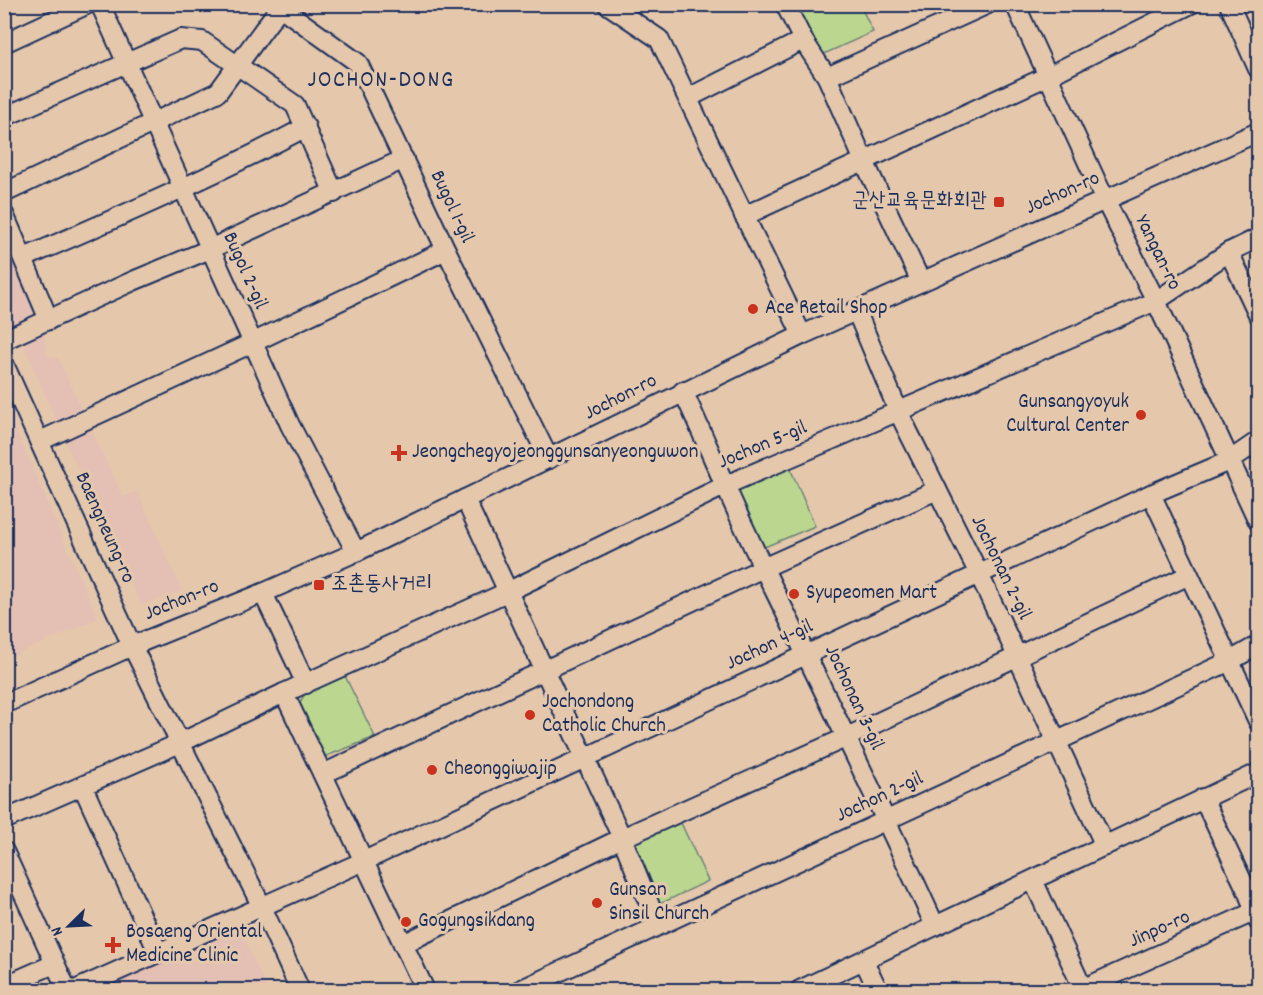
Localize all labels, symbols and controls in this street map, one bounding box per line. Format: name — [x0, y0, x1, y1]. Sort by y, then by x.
district label: JOCHON-DONG — [307, 64, 455, 98]
street label: Jochon-ro — [1021, 164, 1105, 224]
street label: Bugol 1-gil — [421, 166, 481, 248]
place label: 군산교육문화회관 — [852, 187, 987, 217]
marker: 군산교육문화회관 — [992, 195, 1006, 209]
street label: Yangan-ro — [1126, 210, 1188, 296]
street label: Bugol 2-gil — [214, 228, 274, 314]
place label: Ace Retail Shop — [765, 294, 888, 324]
marker: Ace Retail Shop — [746, 302, 760, 316]
street label: Jochon-ro — [579, 367, 663, 429]
place label: Gunsangyoyuk Cultural Center — [1006, 388, 1129, 442]
marker: Gunsangyoyuk Cultural Center — [1134, 408, 1148, 422]
street label: Jochon 5-gil — [714, 414, 812, 478]
place label: Jeongchegyojeonggunsanyeonguwon — [412, 438, 698, 468]
marker: Jeongchegyojeonggunsanyeonguwon — [390, 444, 408, 462]
street label: Baengneung-ro — [66, 467, 142, 589]
street label: Jochonan 2-gil — [962, 511, 1038, 625]
place label: 조촌동사거리 — [331, 570, 432, 600]
street label: Jochon-ro — [140, 572, 224, 630]
marker: 조촌동사거리 — [312, 578, 326, 592]
place label: Syupeomen Mart — [806, 579, 937, 609]
marker: Syupeomen Mart — [787, 587, 801, 601]
street label: Jochon 4-gil — [722, 613, 818, 679]
street label: Jochonan 3-gil — [816, 640, 890, 756]
place label: Jochondong Catholic Church — [542, 688, 666, 742]
marker: Jochondong Catholic Church — [523, 708, 537, 722]
place label: Cheonggiwajip — [444, 755, 557, 785]
marker: Cheonggiwajip — [425, 763, 439, 777]
street label: Jochon 2-gil — [831, 765, 929, 831]
place label: Gunsan Sinsil Church — [609, 876, 709, 930]
north arrow — [39, 896, 99, 956]
marker: Gunsan Sinsil Church — [590, 896, 604, 910]
street label: Jinpo-ro — [1124, 903, 1196, 957]
place label: Gogungsikdang — [418, 907, 535, 937]
marker: Gogungsikdang — [399, 915, 413, 929]
place label: Bosaeng Oriental Medicine Clinic — [126, 918, 262, 972]
text: N — [45, 923, 70, 939]
marker: Bosaeng Oriental Medicine Clinic — [104, 936, 122, 954]

